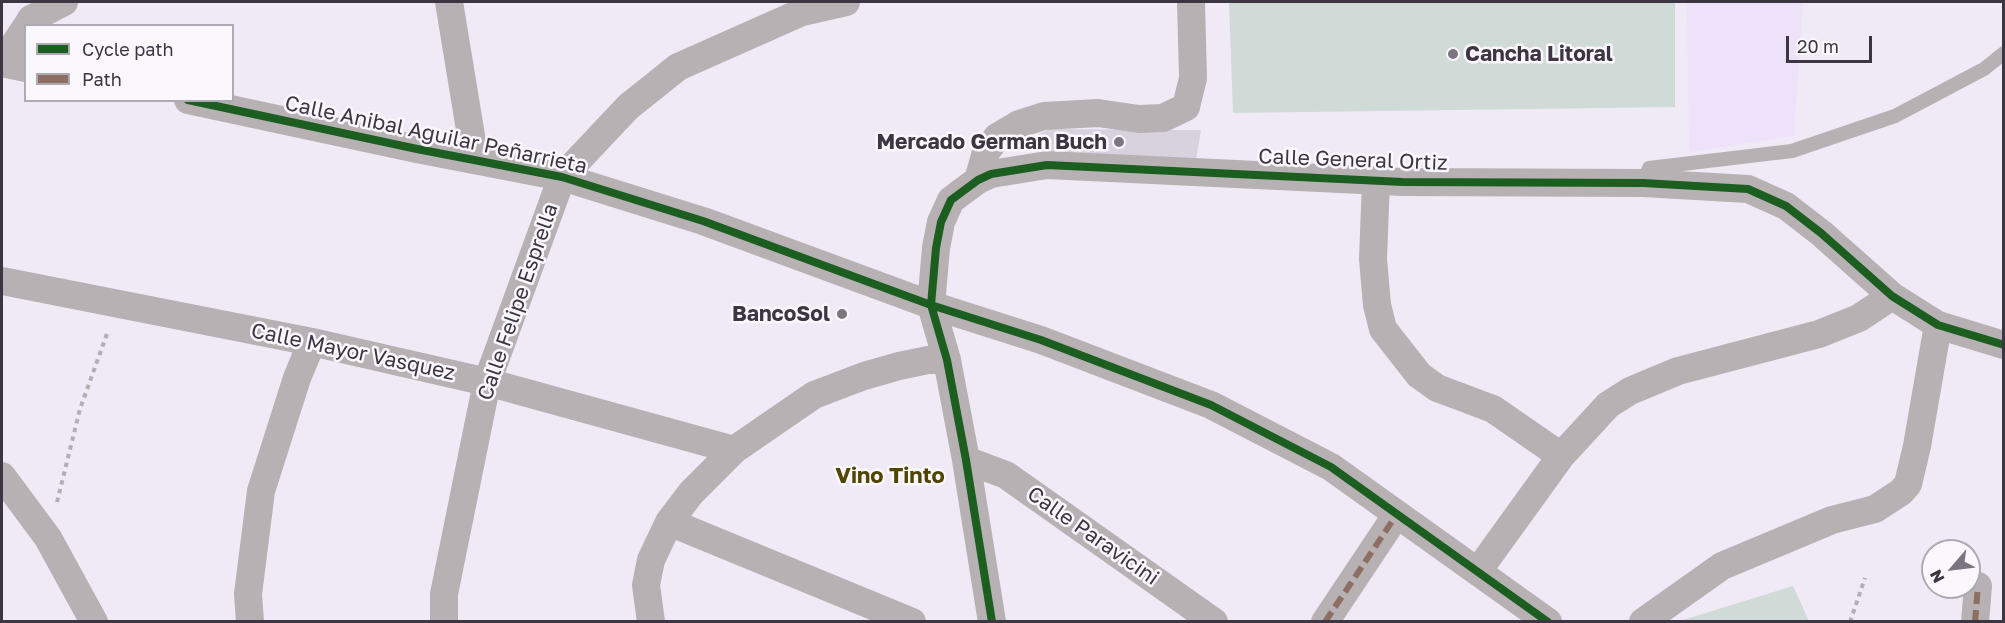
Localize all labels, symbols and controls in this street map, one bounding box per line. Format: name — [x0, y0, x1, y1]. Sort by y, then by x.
legend — [24, 24, 234, 102]
scale bar — [1789, 24, 1874, 62]
text: 20 m — [1797, 35, 1839, 57]
text: Cycle path — [82, 38, 174, 60]
place label: Cancha Litoral — [1465, 41, 1613, 67]
marker: Cancha Litoral — [1446, 47, 1460, 61]
text: Path — [82, 68, 122, 90]
street label: Calle Anibal Aguilar Peñarrieta — [283, 91, 589, 179]
place label: Mercado German Buch — [876, 129, 1107, 155]
marker: Mercado German Buch — [1112, 135, 1126, 149]
street label: Calle General Ortiz — [1258, 144, 1448, 176]
street label: Calle Felipe Esprella — [473, 200, 563, 404]
place label: BancoSol — [732, 301, 830, 327]
marker: BancoSol — [835, 307, 849, 321]
street label: Calle Mayor Vasquez — [249, 318, 457, 386]
district label: Vino Tinto — [835, 463, 945, 489]
street label: Calle Paravicini — [1022, 481, 1164, 591]
north arrow — [1921, 539, 1981, 599]
text: N — [1925, 566, 1949, 587]

